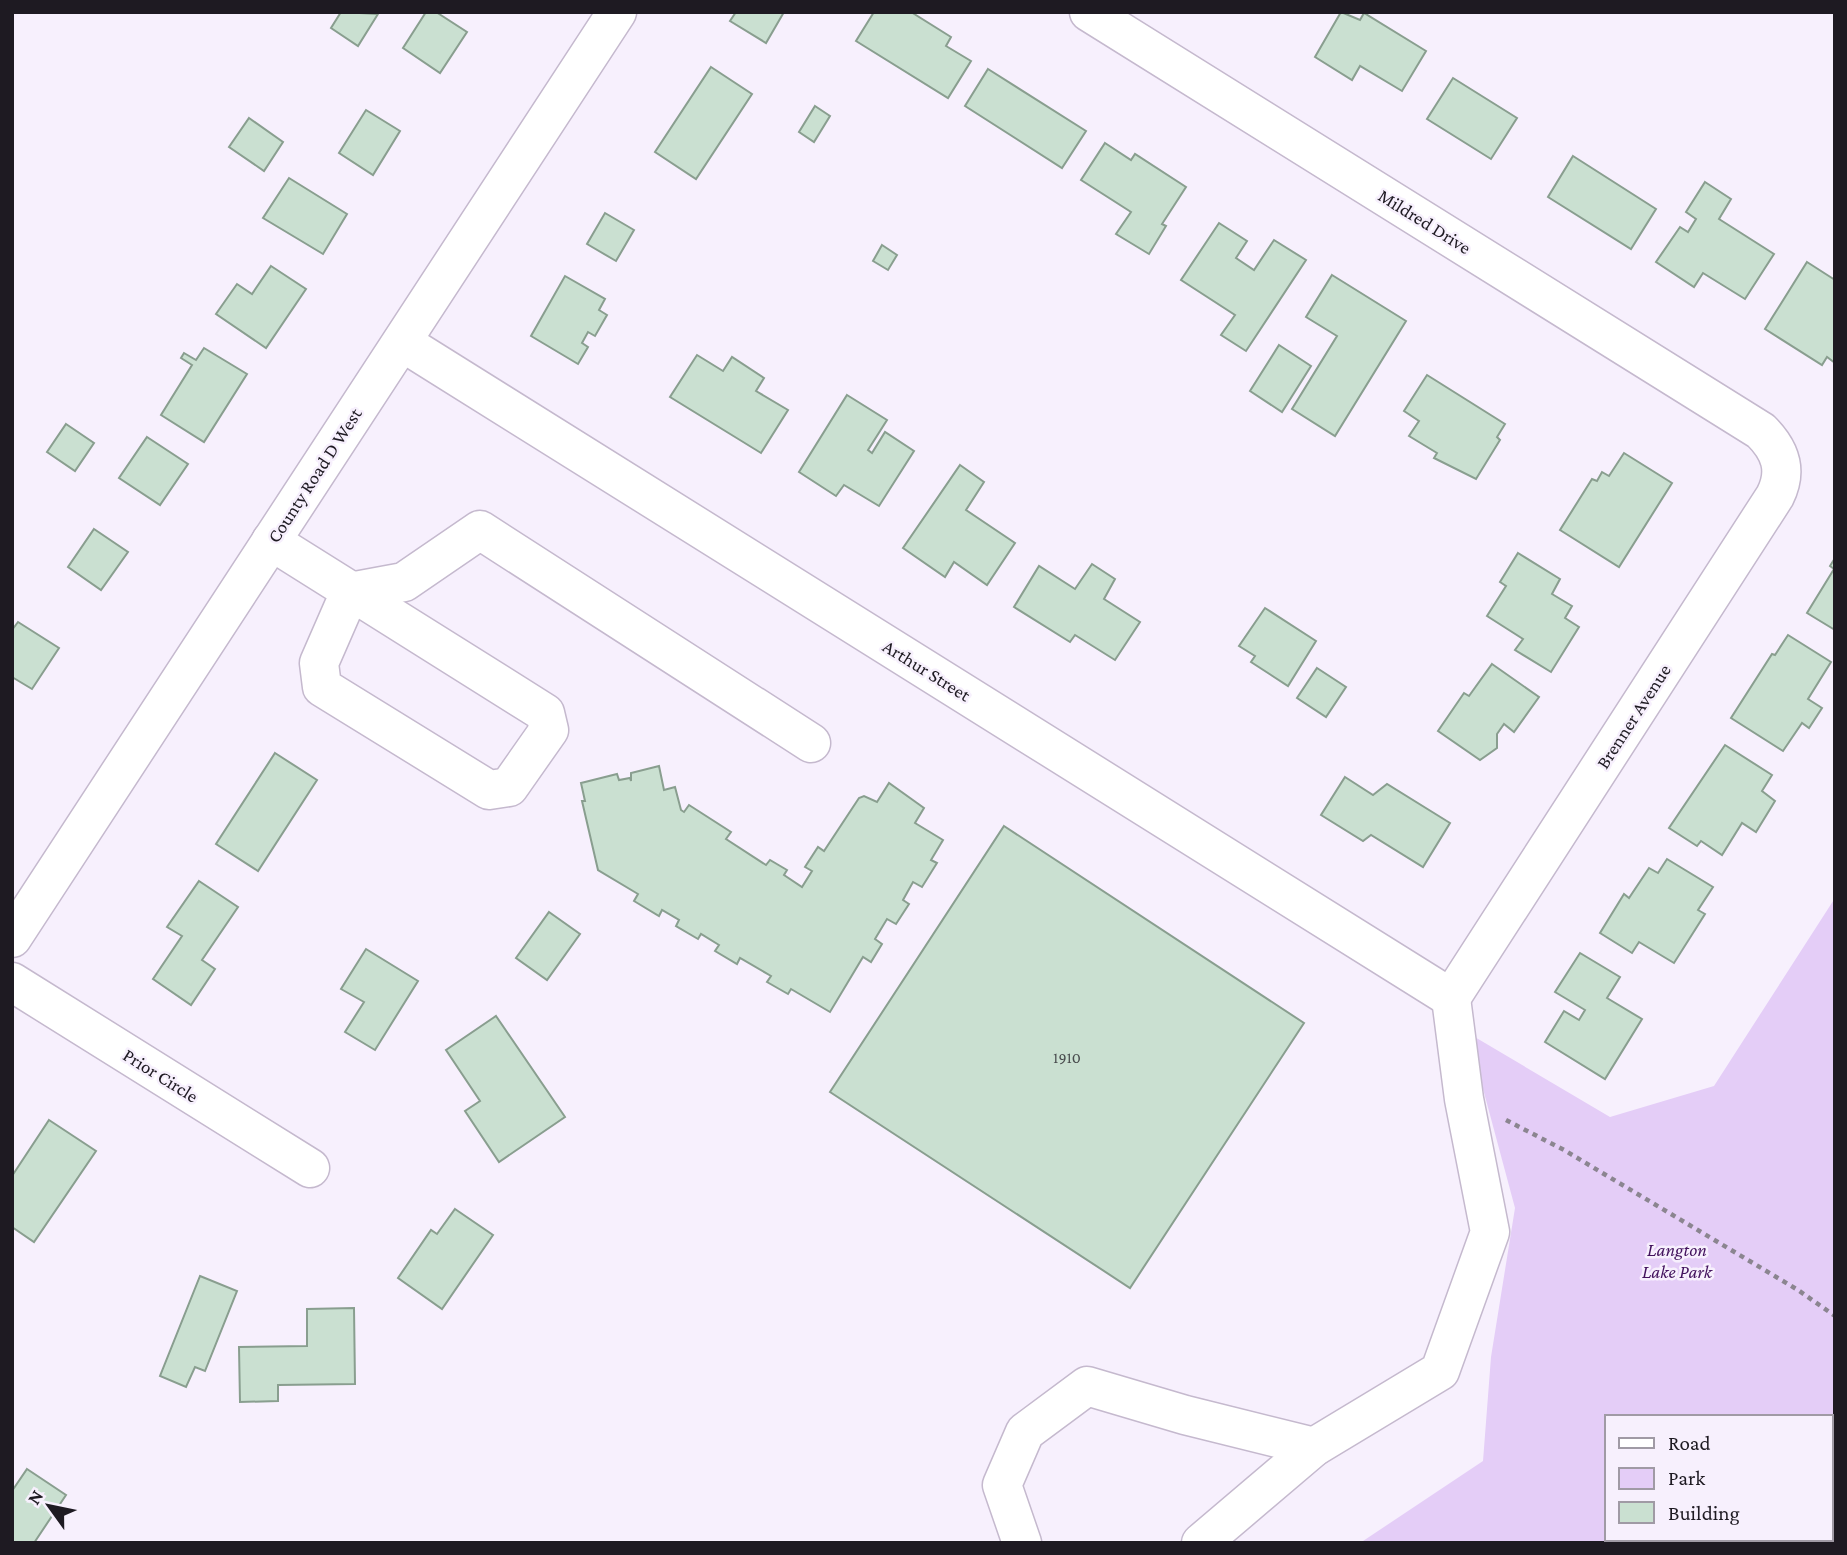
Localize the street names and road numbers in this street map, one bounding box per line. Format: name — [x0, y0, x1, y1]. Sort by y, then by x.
street label: Mildred Drive — [1375, 185, 1475, 258]
street label: County Road D West — [263, 403, 366, 547]
street label: Arthur Street — [879, 635, 975, 706]
street label: Brenner Avenue — [1592, 660, 1675, 772]
street label: Prior Circle — [119, 1044, 202, 1107]

